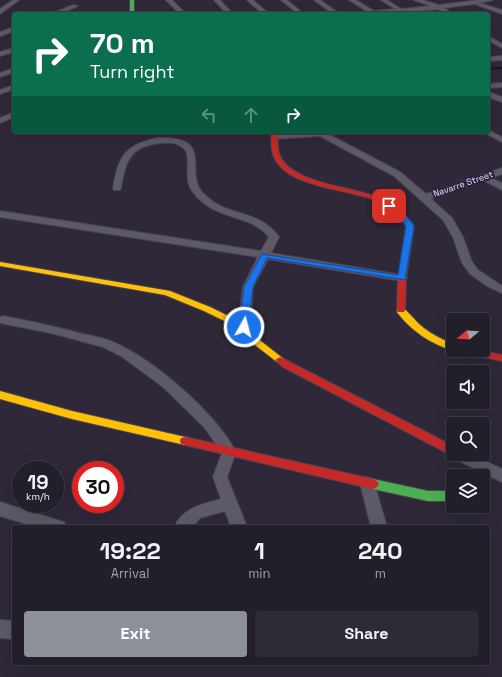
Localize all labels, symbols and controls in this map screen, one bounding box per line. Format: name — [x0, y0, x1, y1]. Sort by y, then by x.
text: 70 m — [90, 25, 155, 61]
icon: right — [24, 28, 76, 80]
text: Turn right — [90, 60, 174, 83]
icon: left — [198, 104, 220, 126]
icon: ahead — [240, 104, 262, 126]
icon: right — [282, 104, 304, 126]
street label: Navarre Street — [431, 168, 495, 200]
pin — [372, 189, 406, 223]
icon: arrive — [378, 195, 400, 217]
position arrow — [223, 306, 265, 348]
north arrow — [446, 313, 490, 357]
map controls — [446, 313, 490, 513]
button: sound — [446, 365, 490, 409]
button: search — [446, 417, 490, 461]
speed limit sign: 30 — [72, 461, 124, 513]
text: 19 — [27, 469, 49, 495]
button: layers — [446, 469, 490, 513]
text: km/h — [26, 490, 50, 503]
text: 19:22 — [99, 535, 161, 566]
text: 1 — [254, 535, 265, 566]
text: 240 — [358, 535, 403, 566]
text: Arrival — [111, 565, 149, 582]
text: min — [248, 565, 270, 582]
text: m — [375, 565, 386, 582]
button: Exit — [24, 611, 247, 657]
button: Share — [255, 611, 478, 657]

